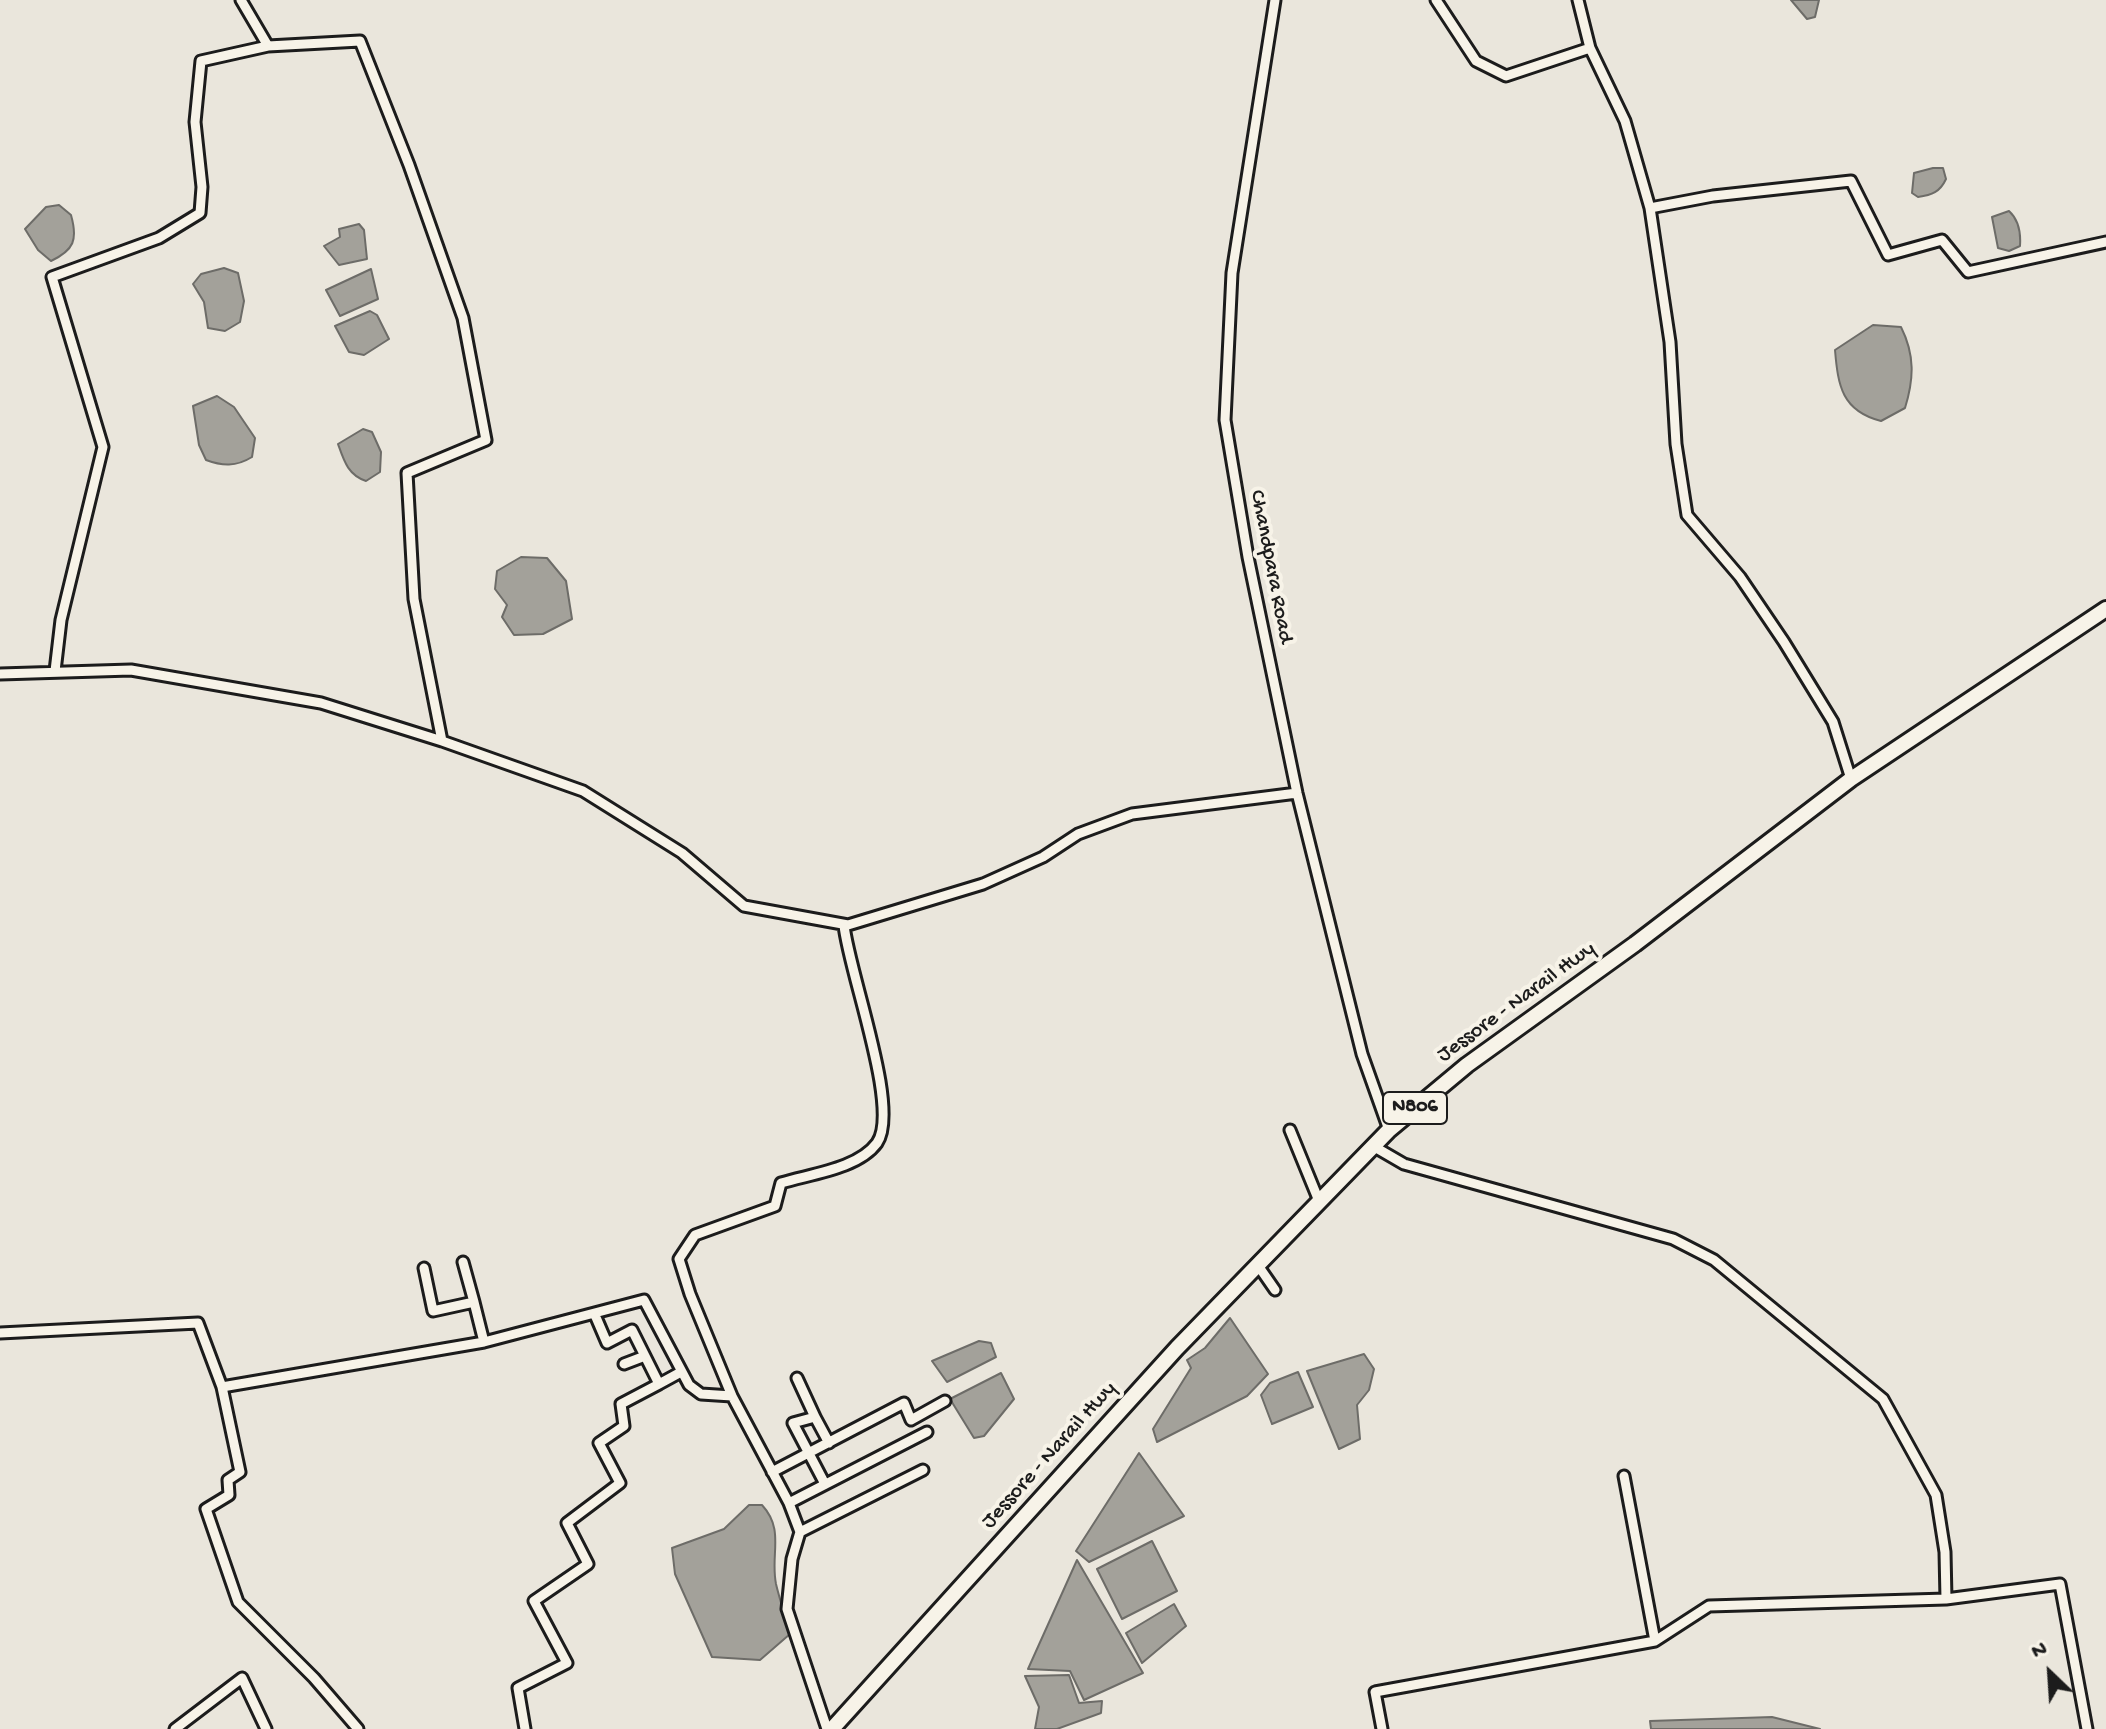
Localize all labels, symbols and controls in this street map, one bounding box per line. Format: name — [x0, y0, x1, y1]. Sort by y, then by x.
street label: Chandpara Road — [1242, 488, 1298, 646]
street label: Jessore - Narail Hwy — [1433, 937, 1601, 1069]
road number: N806 — [1383, 1092, 1447, 1124]
street label: Jessore - Narail Hwy — [977, 1377, 1123, 1535]
north arrow — [2010, 1633, 2090, 1713]
text: N — [2028, 1636, 2052, 1666]

